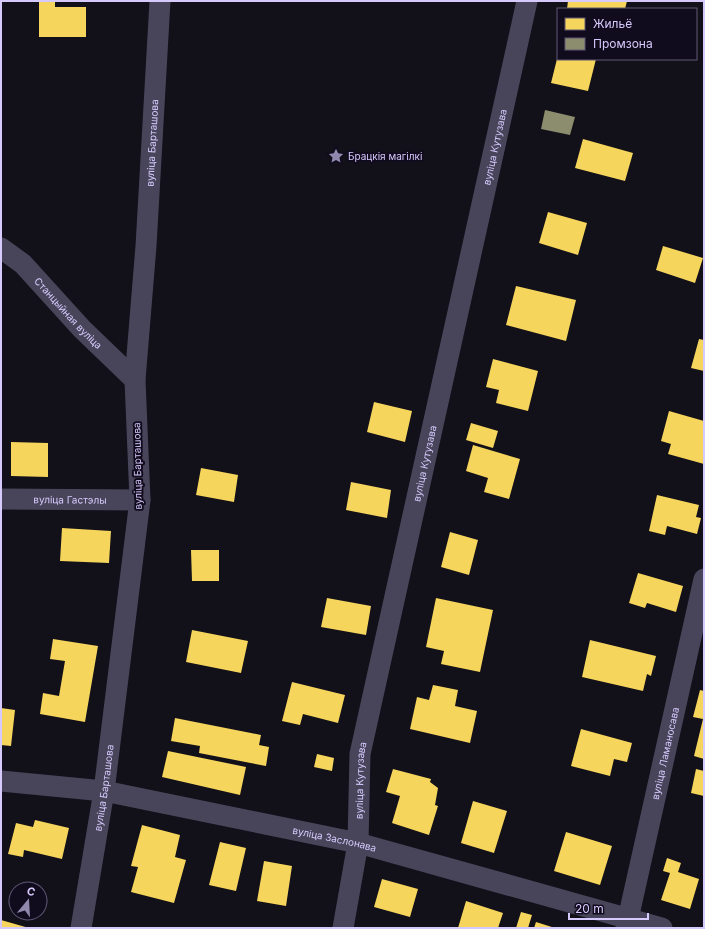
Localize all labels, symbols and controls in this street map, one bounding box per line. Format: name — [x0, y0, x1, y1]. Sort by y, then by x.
legend — [557, 8, 697, 60]
text: Жильё — [593, 16, 632, 31]
text: Промзона — [593, 36, 653, 51]
street label: вуліца Барташова — [143, 99, 160, 187]
street label: вуліца Кутузава — [480, 108, 509, 186]
place icon: Брацкія магілкі — [327, 147, 345, 165]
place label: Брацкія магілкі — [348, 150, 422, 162]
street label: Станцыйная вуліца — [32, 275, 105, 351]
street label: вуліца Барташова — [130, 422, 144, 510]
street label: вуліца Кутузава — [410, 424, 439, 503]
street label: вуліца Гастэлы — [33, 493, 107, 506]
street label: вуліца Ламаносава — [649, 706, 681, 801]
street label: вуліца Кутузава — [353, 740, 369, 819]
street label: вуліца Барташова — [91, 744, 116, 832]
street label: вуліца Заслонава — [292, 824, 378, 854]
north arrow — [8, 881, 48, 921]
text: С — [25, 884, 37, 899]
scale bar — [569, 895, 648, 921]
text: 20 m — [575, 901, 604, 916]

